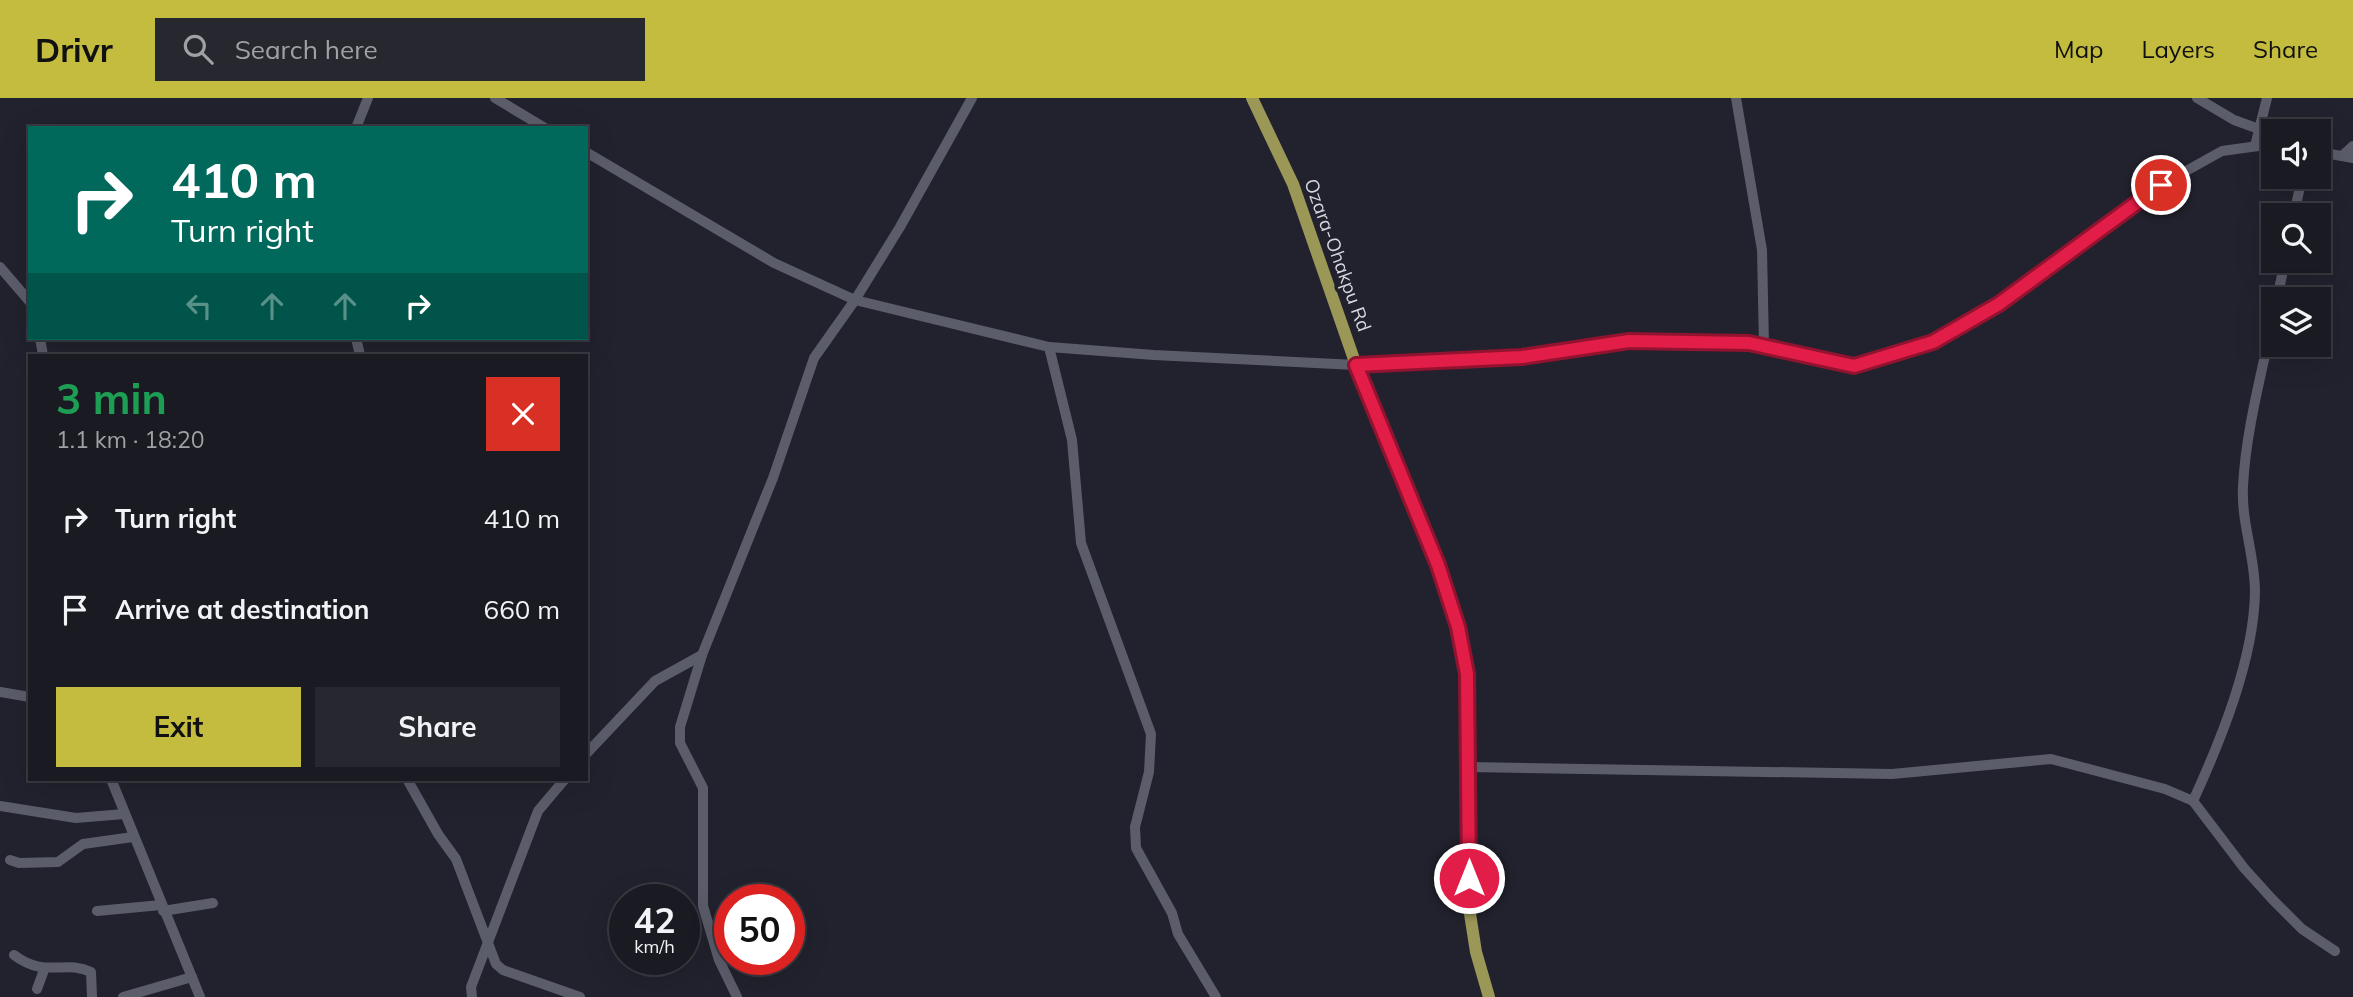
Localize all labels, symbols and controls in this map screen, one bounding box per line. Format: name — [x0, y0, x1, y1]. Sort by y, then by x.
search box — [155, 18, 645, 81]
text: Drivr — [35, 29, 113, 70]
icon: search — [179, 30, 217, 68]
text: Search here — [235, 33, 378, 66]
text: Map — [2054, 34, 2103, 64]
text: Layers — [2141, 34, 2215, 64]
text: Share — [2253, 34, 2318, 64]
map controls — [2261, 119, 2331, 357]
button: sound — [2261, 119, 2331, 189]
text: 410 m — [171, 149, 317, 210]
icon: right — [56, 154, 147, 245]
pin — [2131, 155, 2191, 215]
icon: arrive — [2142, 166, 2180, 204]
street label: Ozara-Ohakpu Rd — [1299, 175, 1377, 335]
button: search — [2261, 203, 2331, 273]
text: Turn right — [171, 210, 314, 250]
icon: left — [180, 287, 218, 325]
icon: ahead — [253, 287, 291, 325]
icon: ahead — [326, 287, 364, 325]
icon: right — [399, 287, 437, 325]
button: layers — [2261, 287, 2331, 357]
text: 3 min — [56, 372, 167, 425]
button: close — [486, 377, 560, 451]
text: 1.1 km · 18:20 — [56, 425, 205, 454]
icon: right — [56, 500, 94, 538]
text: Turn right — [115, 502, 236, 535]
text: 410 m — [484, 502, 560, 535]
icon: arrive — [56, 591, 94, 629]
text: Arrive at destination — [115, 593, 370, 626]
text: 660 m — [484, 593, 560, 626]
button: Exit — [56, 687, 301, 767]
button: Share — [315, 687, 560, 767]
position arrow — [1432, 841, 1506, 915]
speed limit sign: 50 — [714, 884, 805, 975]
text: 42 — [633, 898, 676, 942]
text: km/h — [634, 935, 675, 958]

